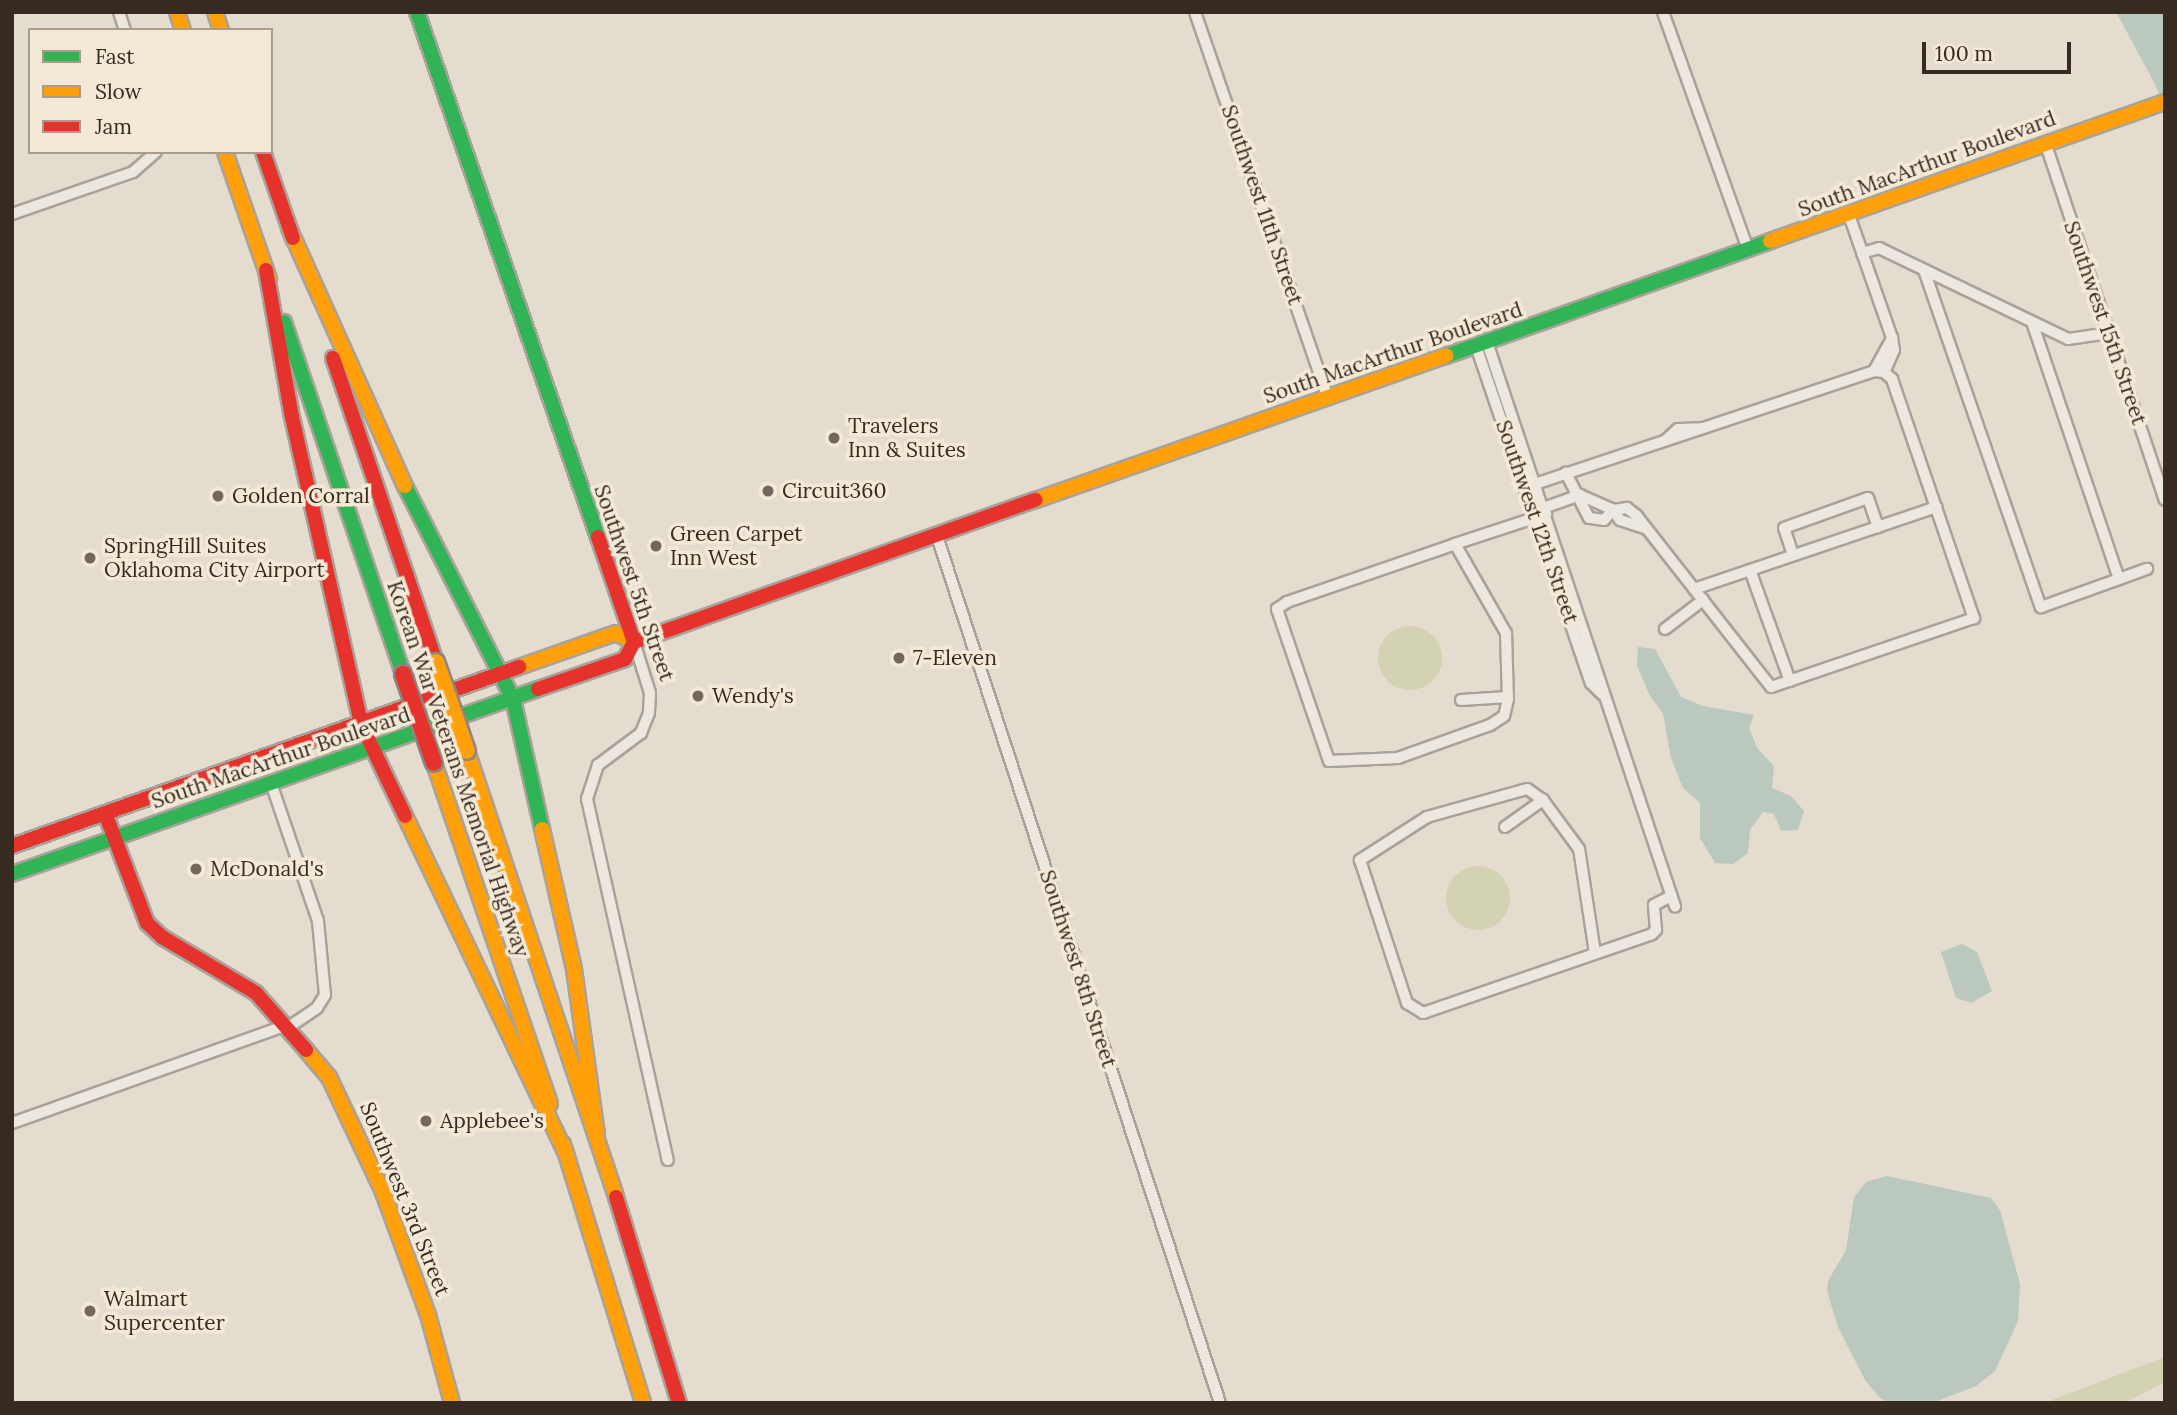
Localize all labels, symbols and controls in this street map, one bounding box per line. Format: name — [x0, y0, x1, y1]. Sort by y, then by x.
legend — [28, 28, 273, 154]
scale bar — [1925, 28, 2074, 72]
text: 100 m — [1935, 40, 1993, 67]
text: Fast — [95, 43, 134, 70]
text: Slow — [95, 78, 142, 105]
street label: Southwest 11th Street — [1216, 102, 1308, 308]
street label: South MacArthur Boulevard — [1795, 106, 2059, 222]
text: Jam — [95, 113, 132, 140]
street label: Southwest 15th Street — [2058, 218, 2152, 428]
street label: South MacArthur Boulevard — [1260, 297, 1526, 409]
place label: Travelers Inn & Suites — [848, 413, 966, 463]
street label: Southwest 12th Street — [1490, 417, 1584, 627]
marker: Travelers Inn & Suites — [826, 430, 842, 446]
place label: Circuit360 — [782, 478, 886, 504]
street label: Southwest 5th Street — [589, 482, 679, 684]
place label: Golden Corral — [232, 483, 370, 509]
marker: Circuit360 — [760, 483, 776, 499]
marker: Golden Corral — [210, 488, 226, 504]
place label: Green Carpet Inn West — [670, 521, 802, 571]
place label: SpringHill Suites Oklahoma City Airport — [104, 533, 325, 583]
marker: Green Carpet Inn West — [648, 538, 664, 554]
marker: SpringHill Suites Oklahoma City Airport — [82, 550, 98, 566]
street label: Korean War Veterans Memorial Highway — [382, 578, 534, 960]
place label: 7-Eleven — [913, 645, 997, 671]
marker: 7-Eleven — [891, 650, 907, 666]
place label: Wendy's — [712, 683, 794, 709]
marker: Wendy's — [690, 688, 706, 704]
street label: South MacArthur Boulevard — [148, 702, 414, 814]
place label: McDonald's — [210, 856, 324, 882]
marker: McDonald's — [188, 861, 204, 877]
street label: Southwest 8th Street — [1034, 867, 1122, 1071]
street label: Southwest 3rd Street — [355, 1098, 455, 1300]
place label: Applebee's — [440, 1108, 544, 1134]
marker: Applebee's — [418, 1113, 434, 1129]
place label: Walmart Supercenter — [104, 1286, 225, 1336]
marker: Walmart Supercenter — [82, 1303, 98, 1319]

